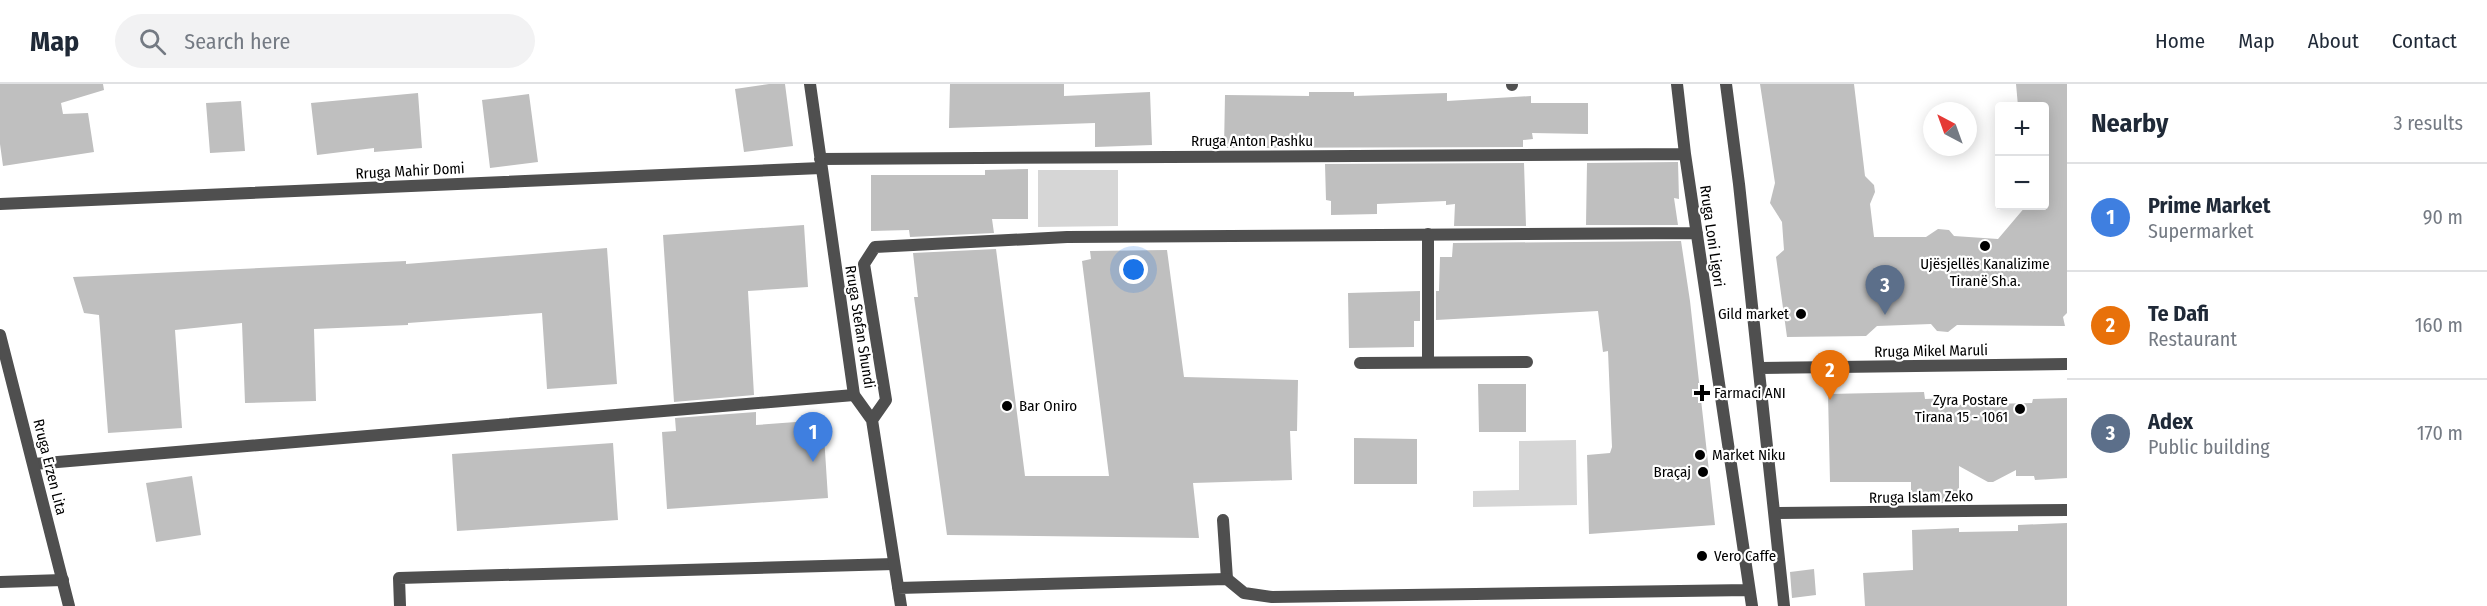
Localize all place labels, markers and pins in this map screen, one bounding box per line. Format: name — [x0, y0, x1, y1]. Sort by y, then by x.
marker: Ujësjellës Kanalizime Tiranë Sh.a. — [1978, 239, 1992, 253]
place label: Ujësjellës Kanalizime Tiranë Sh.a. — [1920, 255, 2050, 290]
pin: 3 — [1866, 266, 1904, 315]
place label: Gild market — [1718, 305, 1789, 323]
marker: Gild market — [1794, 307, 1808, 321]
pin: 2 — [1810, 350, 1850, 400]
place label: Farmaci ANI — [1714, 384, 1786, 402]
marker: Farmaci ANI — [1695, 386, 1709, 400]
place label: Zyra Postare Tirana 15 - 1061 — [1915, 391, 2008, 426]
place label: Bar Oniro — [1019, 397, 1077, 415]
marker: Bar Oniro — [1000, 399, 1014, 413]
marker: Zyra Postare Tirana 15 - 1061 — [2013, 402, 2027, 416]
pin: 1 — [794, 412, 832, 462]
place label: Market Niku — [1712, 446, 1786, 464]
marker: Market Niku — [1693, 448, 1707, 462]
place label: Braçaj — [1653, 463, 1691, 481]
marker: Braçaj — [1696, 465, 1710, 479]
place label: Vero Caffe — [1714, 547, 1776, 565]
marker: Vero Caffe — [1695, 549, 1709, 563]

